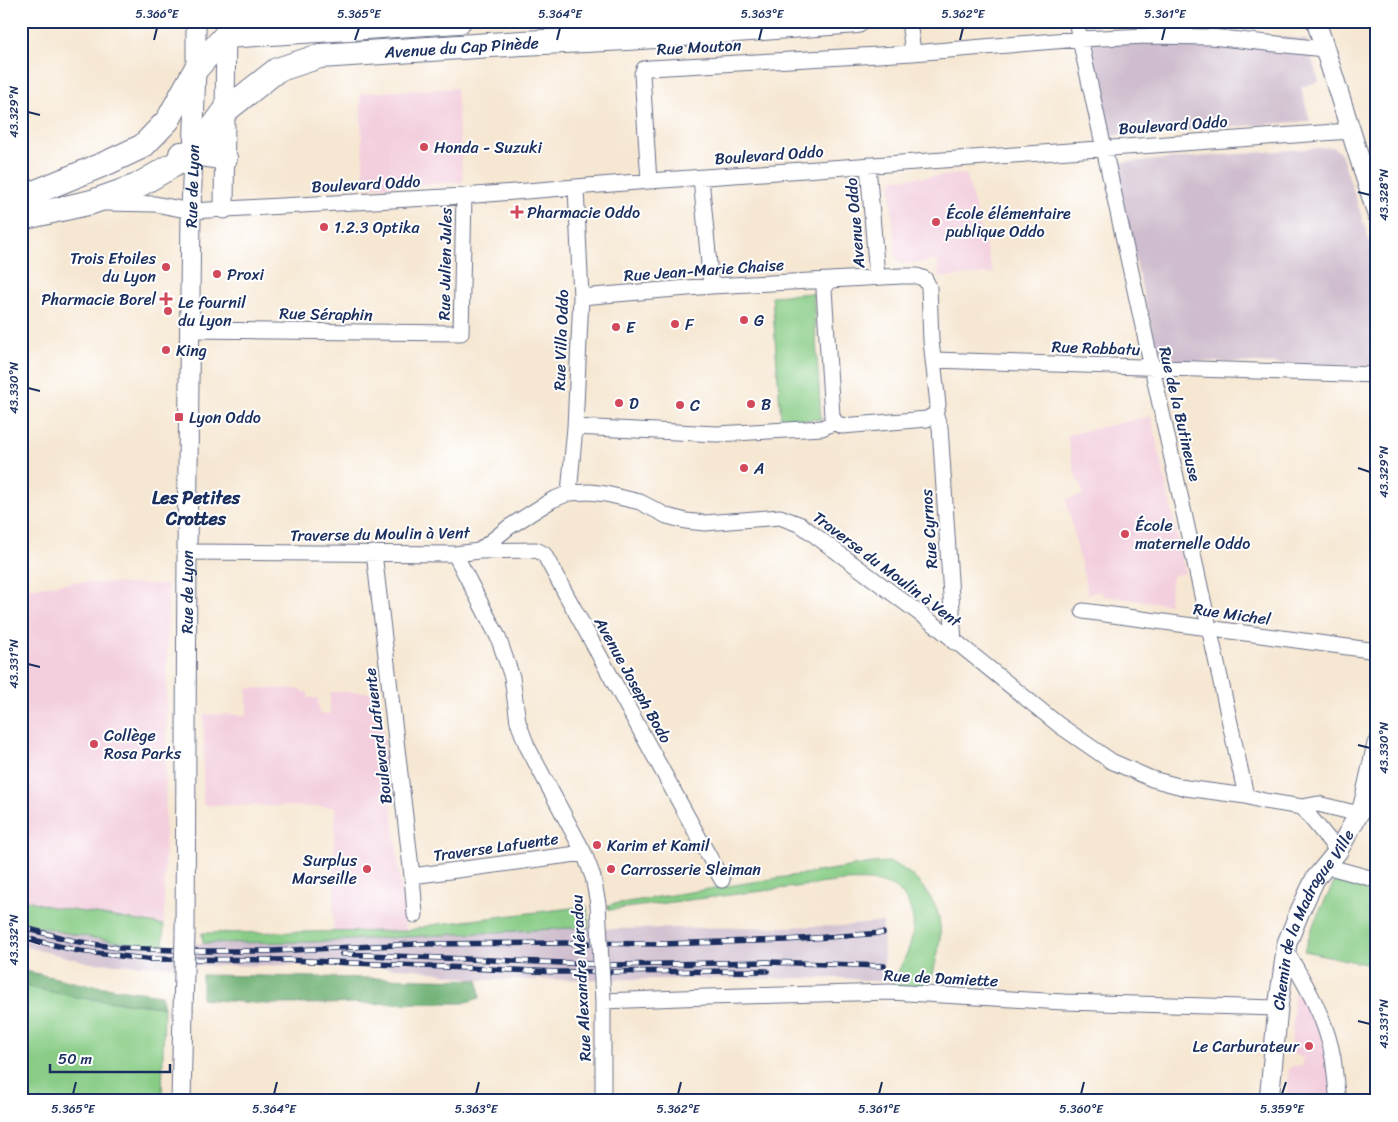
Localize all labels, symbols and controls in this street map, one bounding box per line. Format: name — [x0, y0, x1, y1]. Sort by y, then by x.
text: 5.366°E — [136, 3, 180, 25]
text: 5.365°E — [337, 3, 382, 25]
text: 5.364°E — [538, 3, 583, 25]
text: 5.363°E — [741, 3, 785, 25]
text: 5.362°E — [941, 3, 986, 25]
text: 5.361°E — [1144, 3, 1187, 25]
street label: Avenue du Cap Pinède — [383, 28, 539, 66]
street label: Rue Mouton — [656, 30, 742, 64]
text: 43.329°N — [3, 85, 25, 138]
street label: Boulevard Oddo — [1118, 107, 1228, 143]
place label: Honda - Suzuki — [434, 133, 543, 162]
street label: Boulevard Oddo — [714, 137, 824, 173]
marker: Honda - Suzuki — [418, 141, 430, 153]
street label: Rue de Lyon — [176, 143, 208, 228]
street label: Boulevard Oddo — [311, 167, 421, 201]
text: 43.328°N — [1373, 168, 1395, 221]
street label: Avenue Oddo — [837, 177, 873, 270]
place label: Pharmacie Oddo — [527, 198, 640, 227]
place label: École élémentaire publique Oddo — [945, 199, 1071, 246]
marker: Pharmacie Oddo — [511, 206, 523, 218]
street label: Rue Julien Jules — [430, 207, 460, 321]
place label: 1.2.3 Optika — [334, 213, 420, 242]
marker: École élémentaire publique Oddo — [930, 216, 942, 228]
marker: 1.2.3 Optika — [318, 221, 330, 233]
place label: Trois Etoiles du Lyon — [70, 244, 157, 291]
street label: Rue Jean-Marie Chaise — [623, 250, 785, 290]
place label: Proxi — [227, 260, 265, 289]
marker: Trois Etoiles du Lyon — [160, 261, 172, 273]
marker: Proxi — [211, 268, 223, 280]
place label: Pharmacie Borel — [41, 285, 156, 314]
place label: Le fournil du Lyon — [178, 288, 246, 335]
street label: Rue Villa Oddo — [545, 289, 577, 391]
marker: Pharmacie Borel — [160, 293, 172, 305]
street label: Rue Séraphin — [279, 299, 373, 329]
marker: Le fournil du Lyon — [162, 305, 174, 317]
place label: G — [754, 306, 764, 335]
place label: F — [685, 310, 695, 339]
place label: E — [626, 313, 636, 342]
marker: G — [738, 314, 750, 326]
marker: F — [669, 318, 681, 330]
marker: E — [610, 321, 622, 333]
street label: Rue Rabbatu — [1051, 332, 1141, 364]
place label: King — [176, 336, 207, 365]
marker: King — [160, 344, 172, 356]
street label: Rue de la Butineuse — [1150, 344, 1210, 485]
text: 43.330°N — [3, 361, 25, 414]
place label: D — [629, 389, 639, 418]
place label: B — [761, 390, 771, 419]
place label: C — [690, 391, 700, 420]
marker: D — [613, 397, 625, 409]
marker: B — [745, 398, 757, 410]
marker: C — [674, 399, 686, 411]
place label: Lyon Oddo — [189, 403, 261, 432]
marker: Lyon Oddo — [173, 411, 185, 423]
text: 43.329°N — [1373, 445, 1395, 498]
place label: A — [753, 454, 765, 483]
marker: A — [738, 462, 750, 474]
district label: Les Petites Crottes — [152, 482, 241, 535]
street label: Rue Cyrnos — [912, 488, 946, 570]
street label: Traverse du Moulin à Vent — [806, 503, 968, 635]
place label: École maternelle Oddo — [1135, 511, 1250, 558]
street label: Traverse du Moulin à Vent — [290, 518, 471, 550]
marker: École maternelle Oddo — [1119, 528, 1131, 540]
street label: Rue de Lyon — [172, 550, 202, 634]
street label: Rue Michel — [1191, 594, 1273, 634]
street label: Avenue Joseph Bodo — [586, 610, 680, 749]
text: 43.331°N — [3, 639, 25, 689]
street label: Boulevard Lafuente — [355, 666, 401, 806]
place label: Collège Rosa Parks — [104, 721, 182, 768]
text: 43.330°N — [1373, 721, 1395, 774]
marker: Collège Rosa Parks — [88, 738, 100, 750]
street label: Traverse Lafuente — [432, 824, 560, 870]
street label: Chemin de la Madrague Ville — [1263, 824, 1362, 1012]
place label: Karim et Kamil — [607, 831, 710, 860]
marker: Karim et Kamil — [591, 839, 603, 851]
place label: Surplus Marseille — [292, 846, 358, 893]
place label: Carrosserie Sleiman — [621, 855, 761, 884]
marker: Surplus Marseille — [361, 863, 373, 875]
marker: Carrosserie Sleiman — [605, 863, 617, 875]
street label: Rue Alexandre Méradou — [562, 894, 600, 1062]
text: 43.332°N — [3, 914, 25, 966]
street label: Rue de Damiette — [883, 961, 999, 995]
text: 43.331°N — [1373, 999, 1395, 1049]
place label: Le Carburateur — [1193, 1032, 1300, 1061]
marker: Le Carburateur — [1303, 1040, 1315, 1052]
scale bar — [50, 1042, 170, 1074]
text: 50 m — [58, 1046, 93, 1072]
text: 5.365°E — [51, 1098, 96, 1120]
text: 5.364°E — [252, 1098, 297, 1120]
text: 5.363°E — [455, 1098, 499, 1120]
text: 5.362°E — [656, 1098, 701, 1120]
text: 5.361°E — [858, 1098, 901, 1120]
text: 5.360°E — [1059, 1098, 1104, 1120]
text: 5.359°E — [1260, 1098, 1305, 1120]

